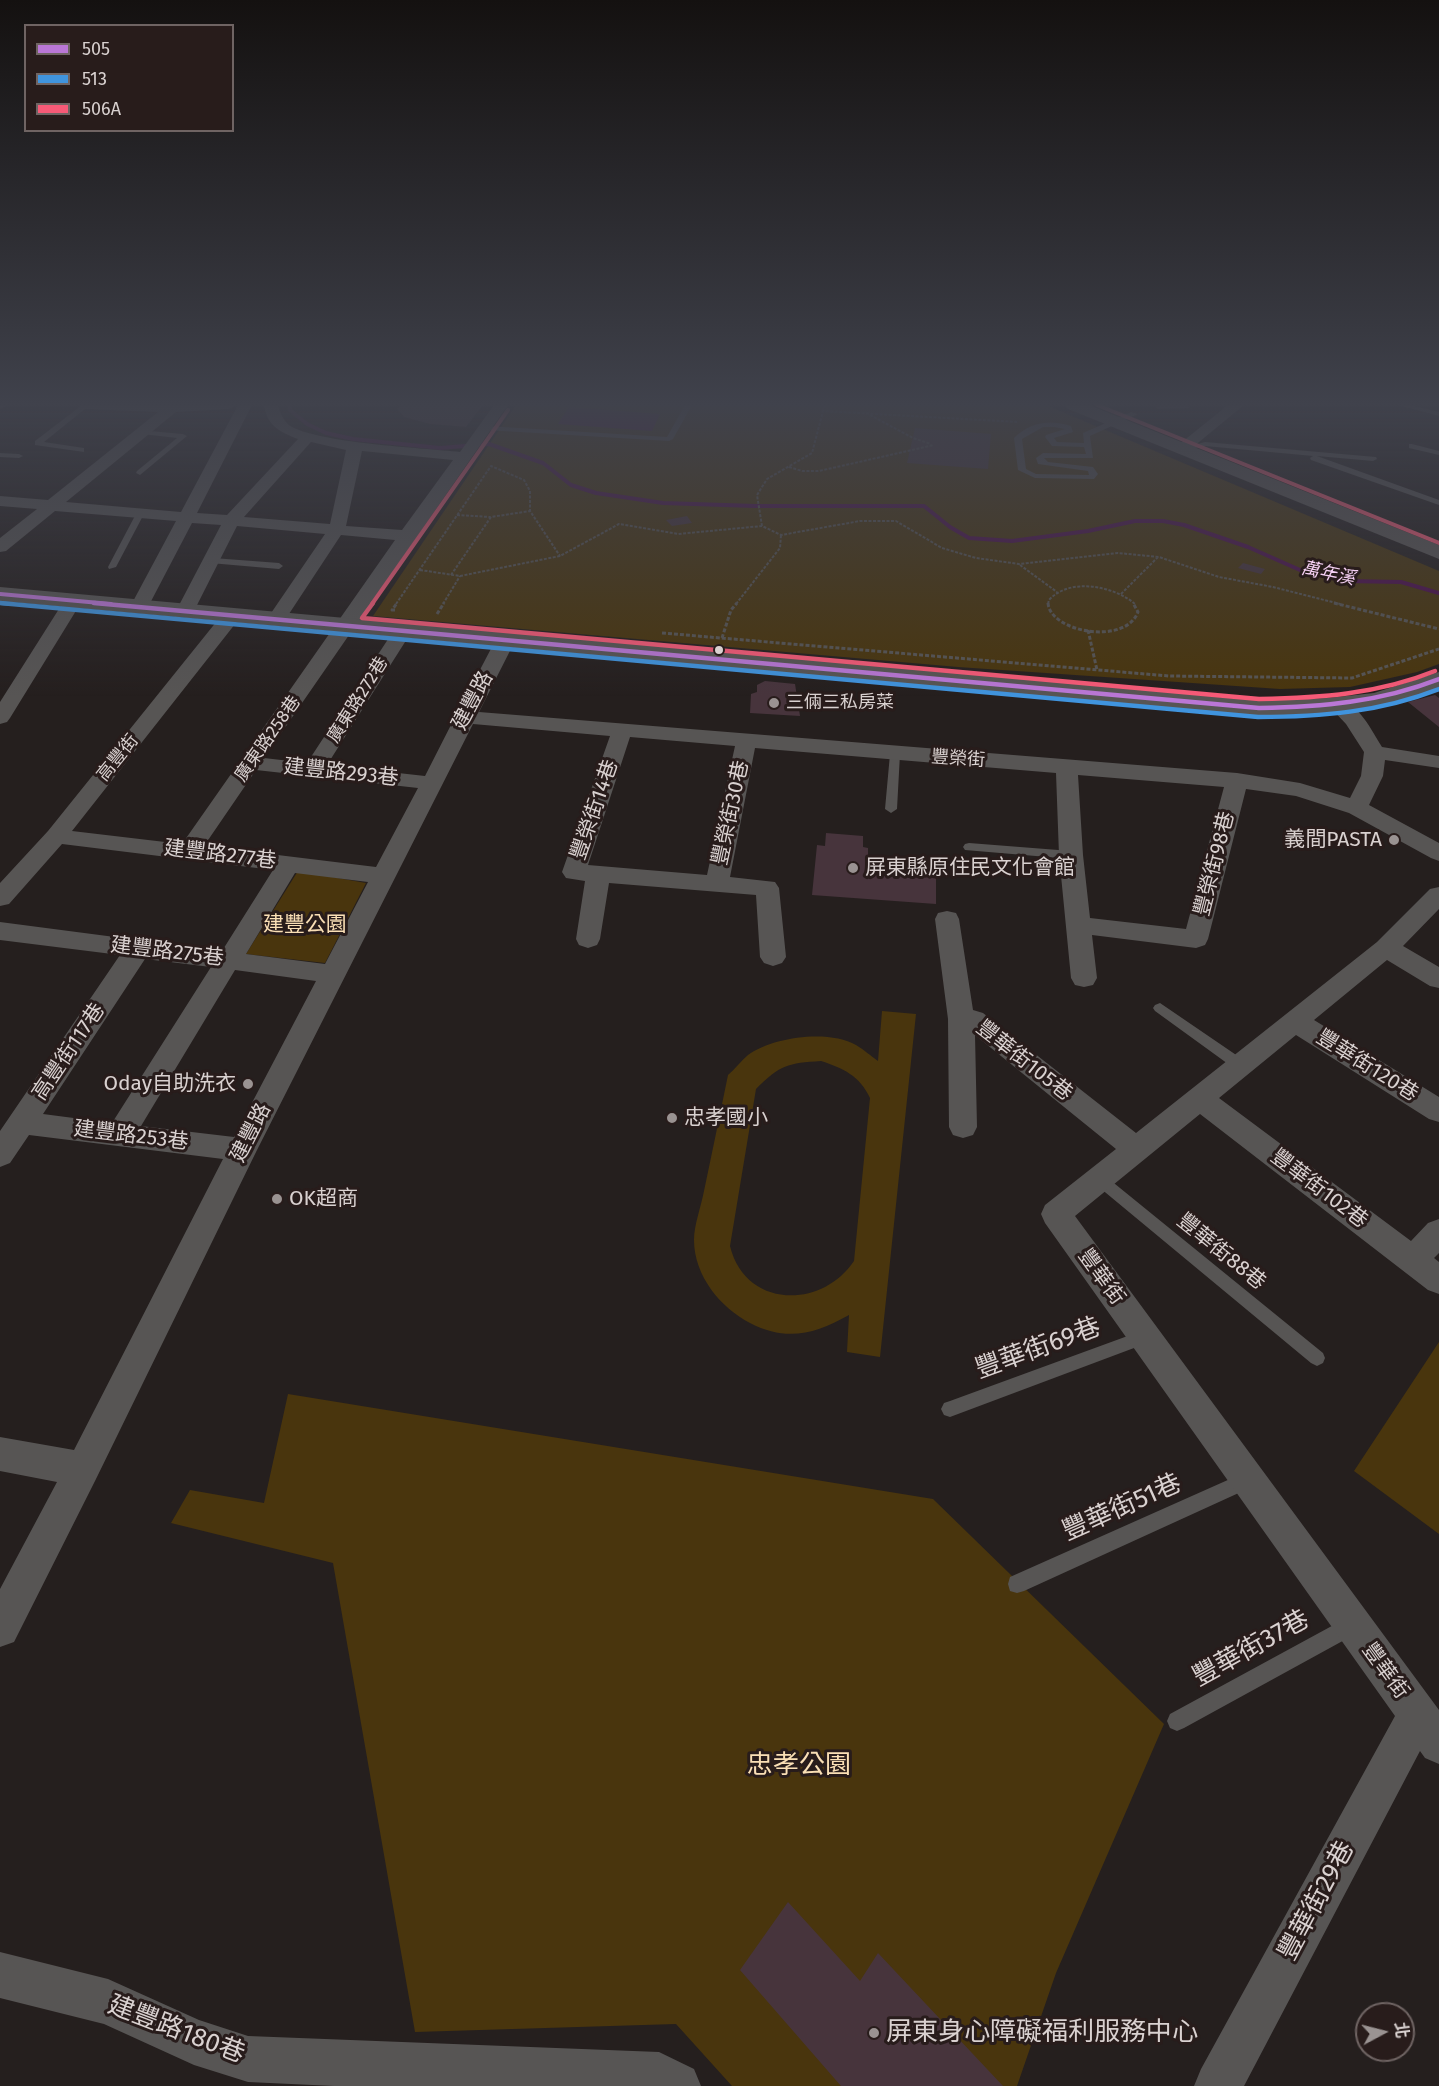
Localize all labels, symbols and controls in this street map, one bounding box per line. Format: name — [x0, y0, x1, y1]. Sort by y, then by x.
legend — [24, 24, 234, 132]
text: 505 — [82, 38, 110, 60]
text: 513 — [82, 68, 107, 90]
text: 506A — [82, 98, 121, 120]
water label: 萬年溪 — [1299, 558, 1357, 590]
unlabelled marker — [713, 644, 725, 656]
street label: 廣東路272巷 — [323, 653, 393, 747]
street label: 建豐路 — [447, 667, 499, 735]
street label: 廣東路258巷 — [231, 692, 305, 786]
place label: 三倆三私房菜 — [786, 692, 894, 714]
marker: 三倆三私房菜 — [767, 696, 781, 710]
street label: 高豐街 — [93, 730, 143, 786]
street label: 豐榮街 — [930, 746, 986, 772]
street label: 建豐路293巷 — [282, 754, 400, 792]
street label: 豐榮街14巷 — [566, 757, 624, 863]
street label: 豐榮街30巷 — [708, 758, 754, 868]
street label: 豐榮街98巷 — [1190, 809, 1240, 919]
place label: 義間PASTA — [1284, 827, 1382, 853]
marker: 義間PASTA — [1387, 833, 1401, 847]
street label: 建豐路277巷 — [162, 836, 278, 874]
place label: 屏東縣原住民文化會館 — [865, 855, 1075, 881]
marker: 屏東縣原住民文化會館 — [846, 861, 860, 875]
park label: 建豐公園 — [263, 912, 347, 938]
street label: 建豐路275巷 — [109, 933, 225, 971]
street label: 高豐街117巷 — [27, 999, 111, 1105]
street label: 豐華街105巷 — [971, 1016, 1077, 1106]
street label: 豐華街120巷 — [1311, 1025, 1423, 1107]
place label: Oday自助洗衣 — [103, 1071, 236, 1097]
marker: Oday自助洗衣 — [241, 1077, 255, 1091]
street label: 建豐路 — [225, 1099, 277, 1167]
place label: 忠孝國小 — [684, 1105, 768, 1131]
marker: 忠孝國小 — [665, 1111, 679, 1125]
street label: 建豐路253巷 — [72, 1116, 190, 1156]
street label: 豐華街102巷 — [1266, 1144, 1372, 1234]
place label: OK超商 — [289, 1186, 358, 1212]
marker: OK超商 — [270, 1192, 284, 1206]
street label: 豐華街88巷 — [1171, 1208, 1271, 1296]
street label: 豐華街 — [1072, 1244, 1130, 1310]
street label: 豐華街69巷 — [971, 1312, 1105, 1386]
street label: 豐華街51巷 — [1058, 1468, 1186, 1548]
street label: 豐華街37巷 — [1187, 1604, 1315, 1694]
street label: 豐華街 — [1356, 1638, 1414, 1704]
park label: 忠孝公園 — [747, 1750, 851, 1782]
street label: 豐華街29巷 — [1273, 1836, 1361, 1966]
street label: 建豐路180巷 — [103, 1990, 249, 2070]
north arrow — [1355, 2002, 1415, 2062]
place label: 屏東身心障礙福利服務中心 — [886, 2017, 1198, 2049]
text: 北 — [1391, 2021, 1412, 2039]
marker: 屏東身心障礙福利服務中心 — [867, 2026, 881, 2040]

